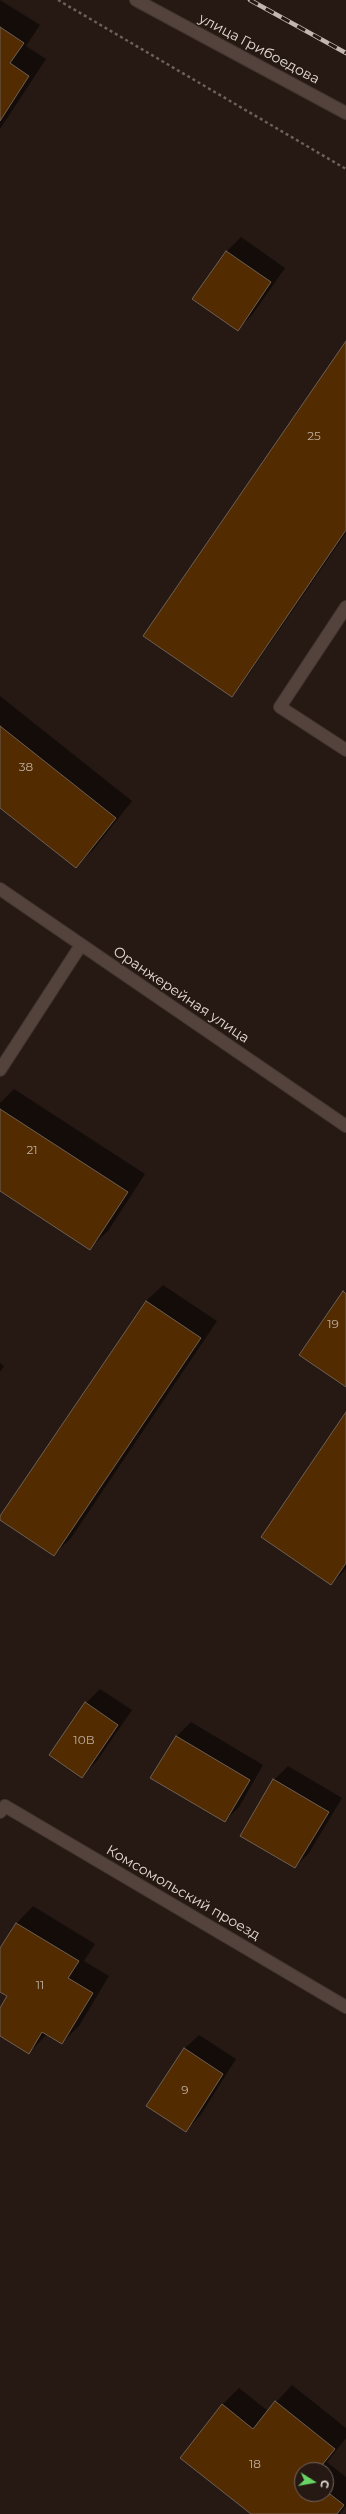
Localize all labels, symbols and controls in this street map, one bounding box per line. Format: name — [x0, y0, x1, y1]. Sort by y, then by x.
street label: улица Грибоедова — [196, 10, 322, 88]
house number: 25 — [307, 429, 321, 443]
house number: 38 — [19, 760, 33, 774]
street label: Оранжерейная улица — [110, 943, 252, 1047]
house number: 21 — [26, 1143, 38, 1157]
house number: 19 — [327, 1317, 339, 1331]
house number: 10В — [73, 1733, 95, 1747]
street label: Комсомольский проезд — [103, 1842, 263, 1944]
house number: 11 — [36, 1978, 44, 1992]
house number: 9 — [181, 2083, 189, 2097]
house number: 18 — [249, 2457, 261, 2471]
north arrow — [294, 2462, 334, 2502]
text: С — [317, 2479, 332, 2489]

